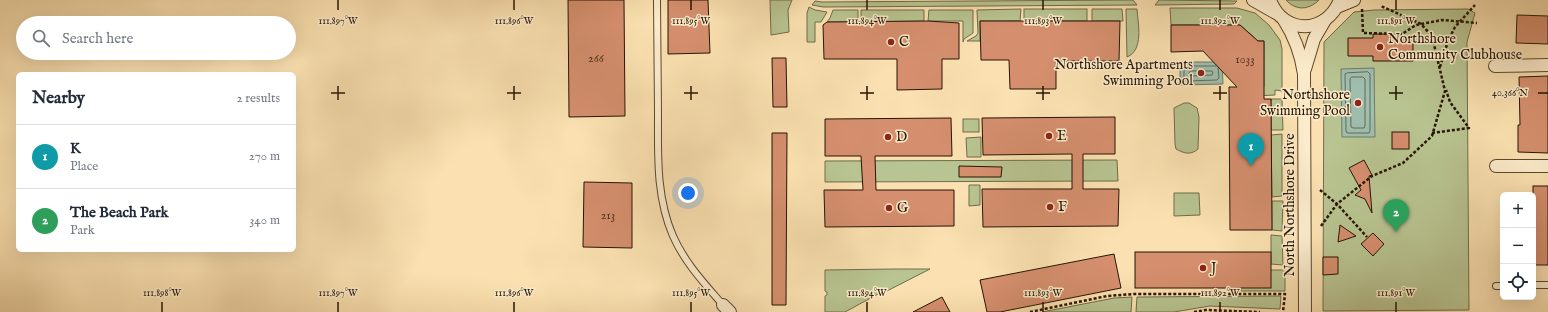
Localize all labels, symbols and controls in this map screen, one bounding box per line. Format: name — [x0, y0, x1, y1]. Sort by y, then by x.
text: 111.897°W — [319, 15, 358, 28]
text: 111.896°W — [495, 15, 534, 28]
text: 111.895°W — [672, 15, 710, 28]
text: 111.894°W — [847, 15, 887, 28]
text: 111.893°W — [1024, 15, 1062, 28]
text: 111.892°W — [1200, 15, 1240, 28]
text: 111.891°W — [1377, 15, 1415, 28]
search box — [16, 16, 296, 60]
icon: search — [30, 27, 52, 49]
text: Search here — [62, 29, 133, 48]
place label: Northshore Community Clubhouse — [1388, 30, 1523, 64]
place label: C — [899, 33, 909, 51]
marker: C — [886, 37, 896, 47]
marker: Northshore Community Clubhouse — [1375, 42, 1385, 52]
house number: 266 — [588, 51, 605, 66]
house number: 1033 — [1235, 52, 1255, 67]
place label: Northshore Apartments Swimming Pool — [1055, 56, 1193, 90]
marker: Northshore Apartments Swimming Pool — [1196, 68, 1206, 78]
place label: Northshore Swimming Pool — [1260, 86, 1351, 120]
text: 40.366°N — [1492, 87, 1528, 100]
text: Nearby — [32, 88, 85, 109]
text: 2 results — [236, 90, 280, 107]
marker: Northshore Swimming Pool — [1353, 98, 1363, 108]
place label: E — [1057, 127, 1067, 145]
place label: D — [896, 128, 907, 146]
marker: E — [1044, 131, 1054, 141]
marker: D — [883, 132, 893, 142]
pin: 1 — [1238, 133, 1264, 166]
street label: North Northshore Drive — [1281, 133, 1299, 277]
text: K — [70, 139, 81, 158]
text: 1 — [43, 148, 47, 165]
text: 270 m — [249, 148, 280, 165]
text: Place — [70, 158, 98, 175]
your location — [678, 183, 698, 203]
map controls — [1500, 192, 1536, 300]
button: + — [1500, 192, 1536, 228]
place label: F — [1058, 198, 1067, 216]
place label: G — [897, 199, 909, 217]
pin: 2 — [1383, 199, 1409, 232]
marker: F — [1045, 202, 1055, 212]
text: The Beach Park — [70, 203, 169, 222]
marker: G — [884, 203, 894, 213]
house number: 213 — [601, 208, 615, 223]
text: 2 — [42, 212, 48, 229]
text: 340 m — [250, 212, 280, 229]
text: Park — [70, 222, 95, 239]
button: − — [1500, 228, 1536, 264]
place label: J — [1209, 259, 1217, 277]
marker: J — [1198, 263, 1208, 273]
button: locate — [1500, 264, 1536, 300]
text: 111.898°W — [143, 287, 182, 300]
text: 111.897°W — [319, 287, 358, 300]
text: 111.896°W — [495, 287, 534, 300]
text: 111.895°W — [672, 287, 710, 300]
text: 111.894°W — [847, 287, 887, 300]
text: 111.893°W — [1024, 287, 1062, 300]
text: 111.892°W — [1200, 287, 1240, 300]
text: 111.891°W — [1377, 287, 1415, 300]

